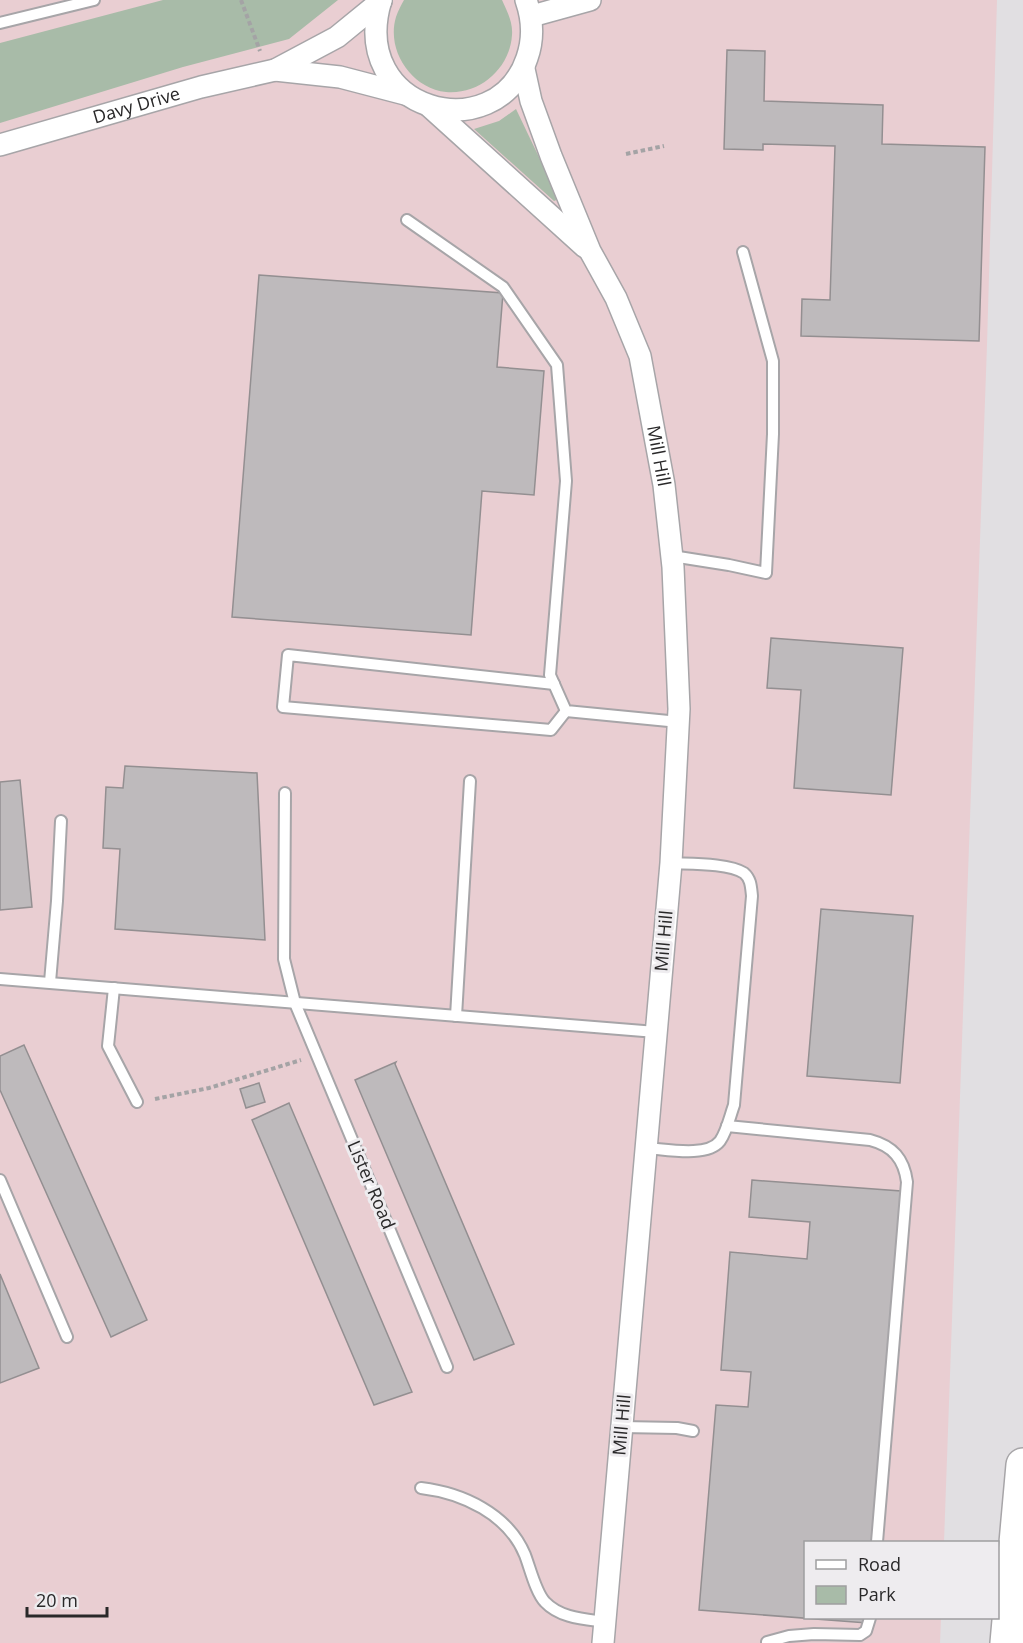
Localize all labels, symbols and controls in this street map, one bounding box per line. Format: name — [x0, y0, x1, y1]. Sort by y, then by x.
street label: Davy Drive — [90, 81, 183, 129]
street label: Mill Hill — [642, 423, 677, 488]
street label: Mill Hill — [648, 909, 678, 973]
street label: Lister Road — [343, 1137, 401, 1233]
street label: Mill Hill — [606, 1393, 636, 1457]
legend — [804, 1541, 999, 1619]
text: Road — [858, 1552, 901, 1576]
scale bar — [27, 1580, 106, 1618]
text: Park — [858, 1582, 896, 1606]
text: 20 m — [36, 1588, 78, 1612]

